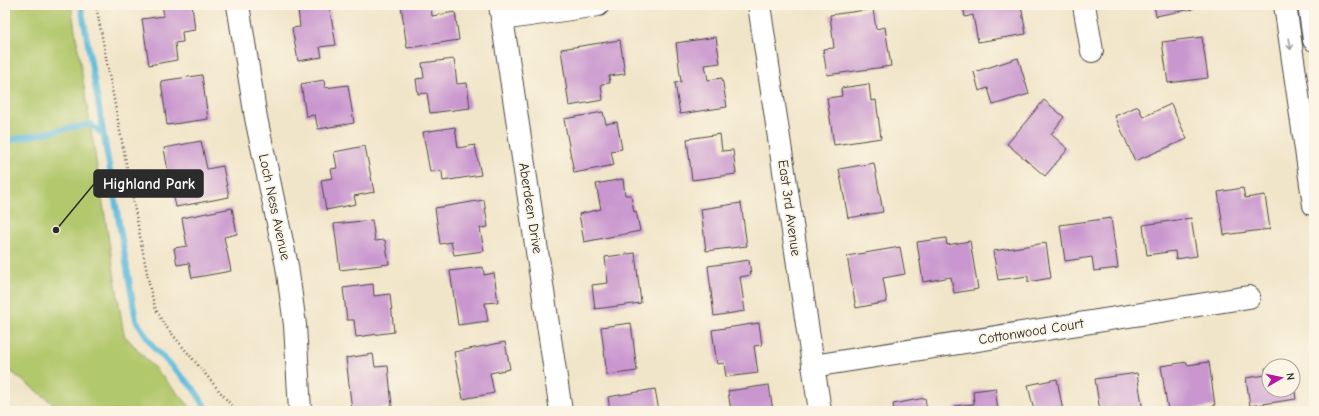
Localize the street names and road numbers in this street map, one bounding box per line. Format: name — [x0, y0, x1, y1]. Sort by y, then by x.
street label: Loch Ness Avenue — [255, 152, 294, 262]
street label: East 3rd Avenue — [774, 159, 805, 257]
street label: Aberdeen Drive — [515, 161, 546, 255]
street label: Cottonwood Court — [977, 315, 1086, 348]

